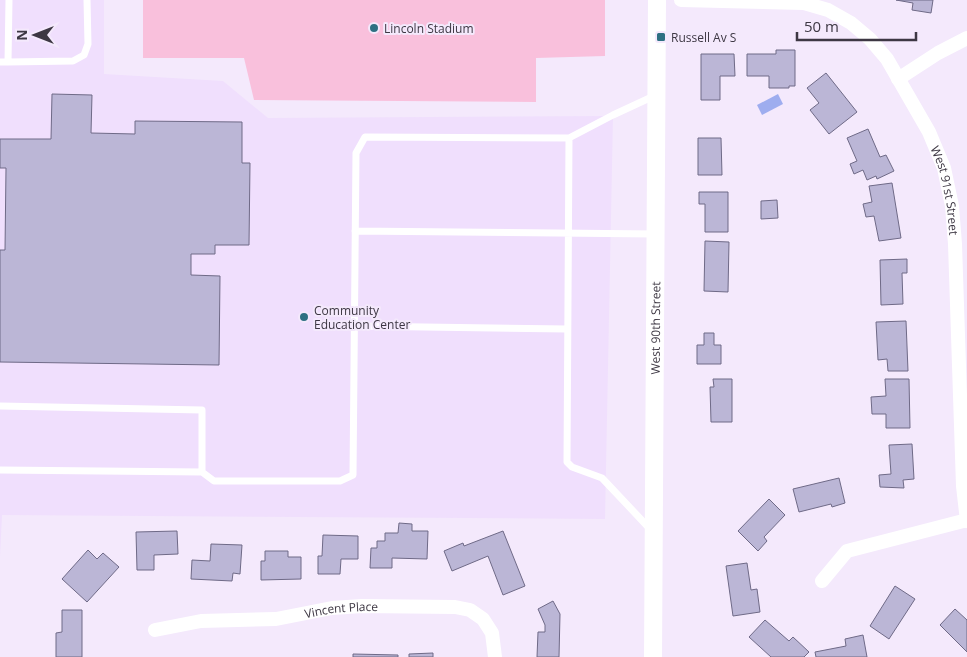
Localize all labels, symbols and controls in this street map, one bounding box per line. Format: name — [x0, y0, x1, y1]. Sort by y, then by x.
north arrow — [10, 10, 60, 60]
scale bar — [797, 10, 916, 42]
text: 50 m — [804, 16, 839, 36]
place label: Lincoln Stadium — [384, 20, 474, 37]
marker: Lincoln Stadium — [368, 22, 380, 34]
text: N — [12, 29, 31, 41]
place label: Russell Av S — [671, 29, 736, 46]
marker: Russell Av S — [655, 31, 667, 43]
street label: West 91st Street — [927, 143, 963, 236]
street label: West 90th Street — [646, 281, 664, 375]
place label: Community Education Center — [314, 302, 410, 333]
marker: Community Education Center — [298, 311, 310, 323]
street label: Vincent Place — [303, 597, 378, 622]

